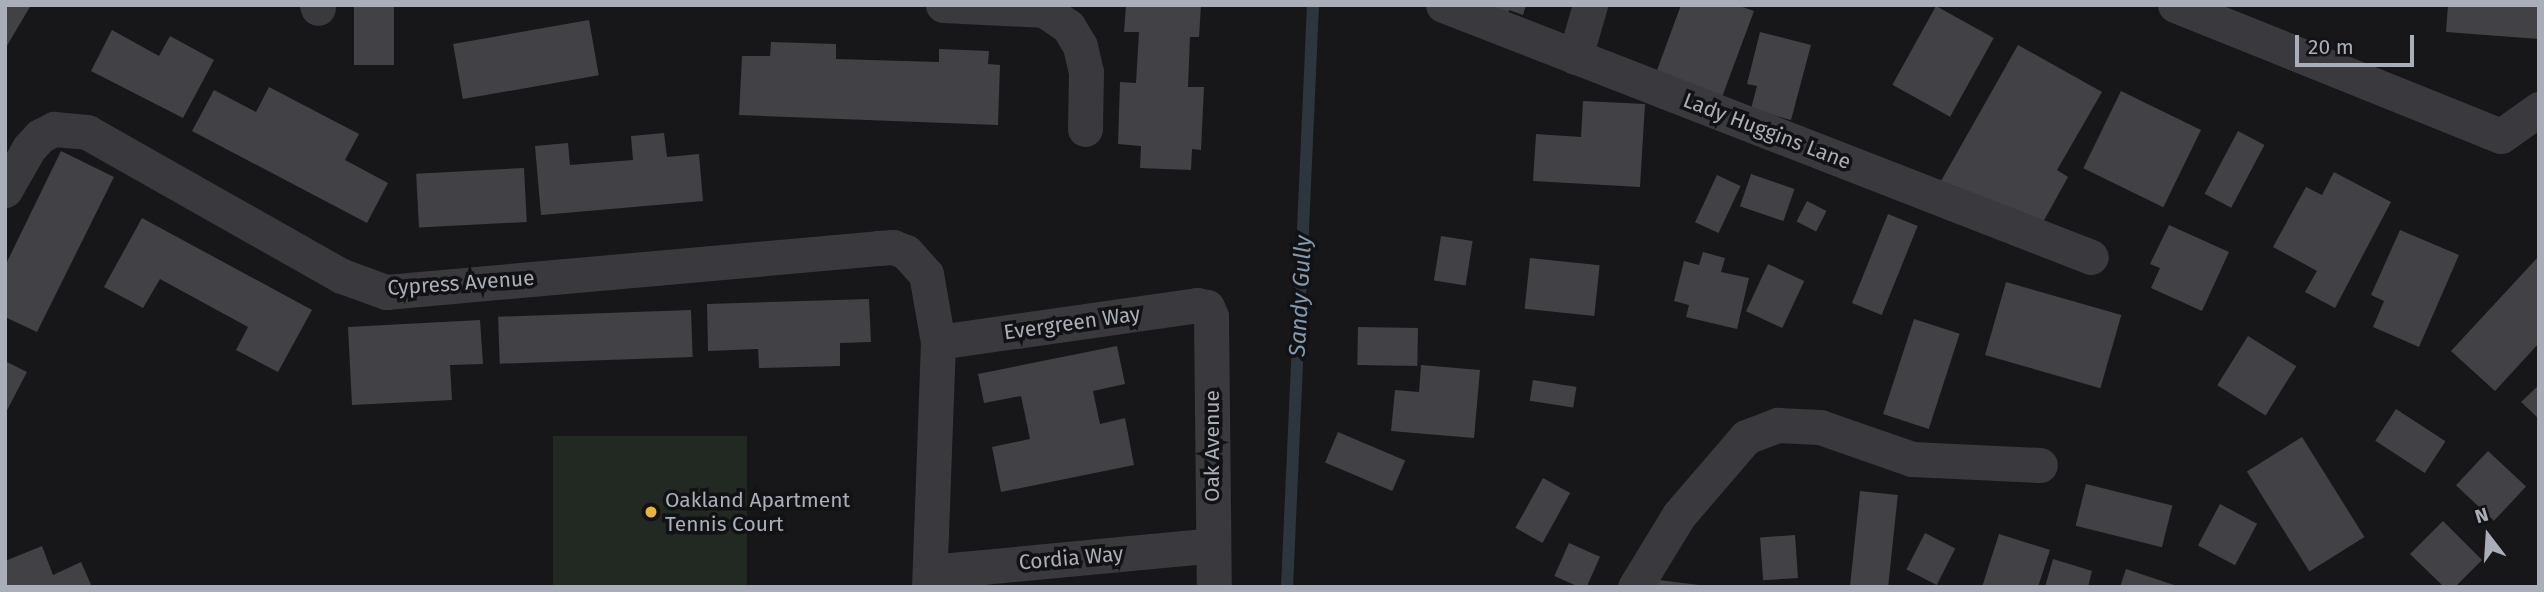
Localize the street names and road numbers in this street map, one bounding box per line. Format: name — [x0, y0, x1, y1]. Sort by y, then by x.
street label: Lady Huggins Lane — [1680, 87, 1854, 175]
street label: Cypress Avenue — [387, 265, 535, 301]
street label: Evergreen Way — [1002, 301, 1142, 345]
street label: Oak Avenue — [1199, 390, 1225, 502]
street label: Cordia Way — [1018, 541, 1124, 575]

